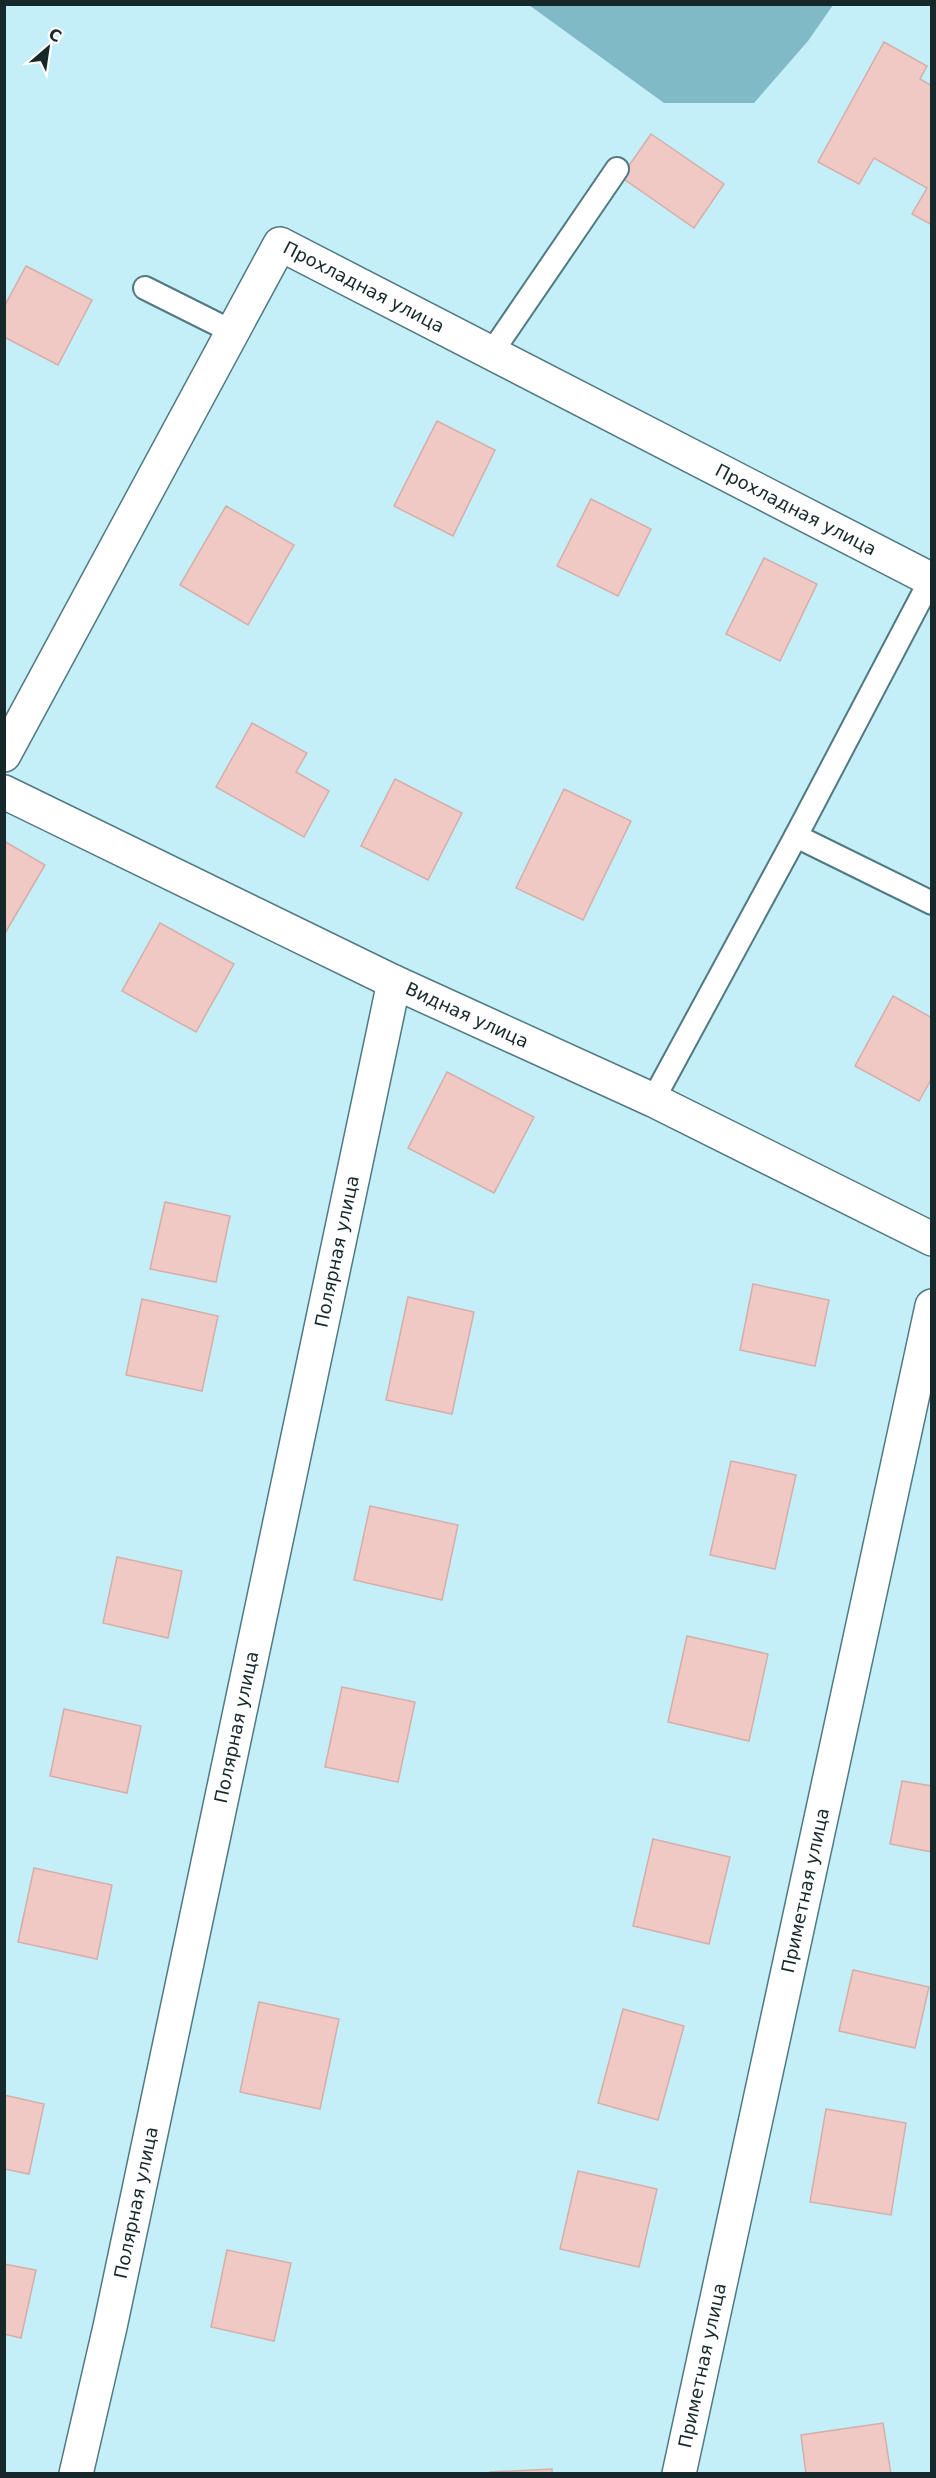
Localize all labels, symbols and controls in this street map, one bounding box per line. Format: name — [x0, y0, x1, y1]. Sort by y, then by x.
north arrow — [18, 18, 78, 78]
text: С — [45, 24, 65, 46]
street label: Прохладная улица — [280, 237, 448, 337]
street label: Прохладная улица — [712, 459, 880, 560]
street label: Видная улица — [402, 978, 532, 1052]
street label: Полярная улица — [310, 1174, 363, 1329]
street label: Полярная улица — [210, 1649, 262, 1805]
street label: Приметная улица — [777, 1806, 833, 1975]
street label: Полярная улица — [109, 2125, 162, 2280]
street label: Приметная улица — [674, 2281, 730, 2450]

